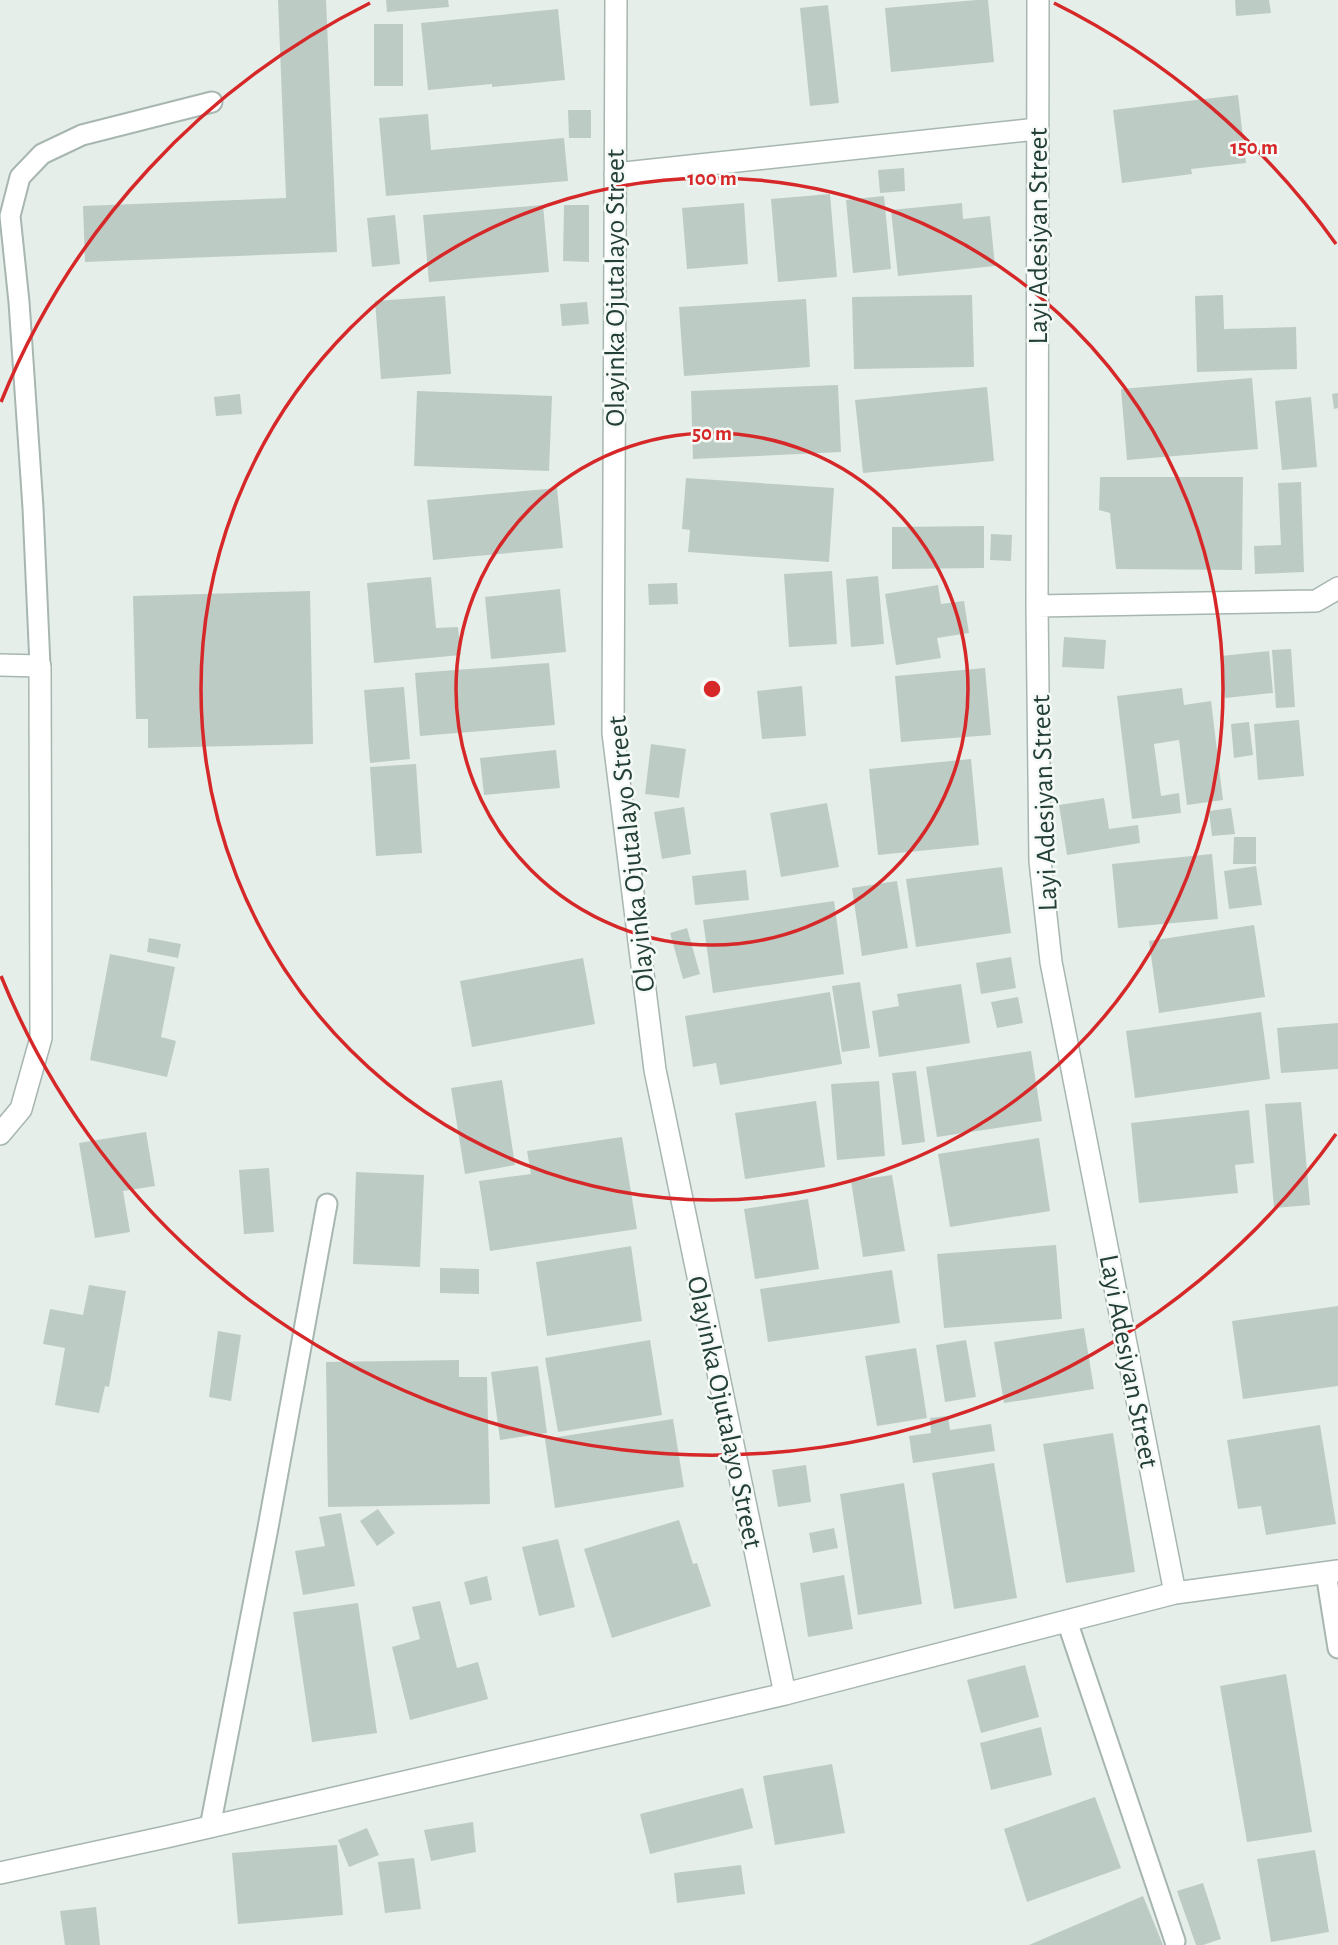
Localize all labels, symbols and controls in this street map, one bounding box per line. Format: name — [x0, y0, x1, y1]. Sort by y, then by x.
street label: Layi Adesiyan Street — [1025, 127, 1053, 344]
text: 150 m — [1230, 137, 1278, 158]
street label: Olayinka Ojutalayo Street — [602, 149, 630, 427]
text: 100 m — [687, 168, 737, 189]
text: 50 m — [692, 423, 732, 444]
centre of rings — [700, 677, 724, 701]
street label: Layi Adesiyan Street — [1027, 694, 1063, 912]
street label: Olayinka Ojutalayo Street — [604, 714, 660, 993]
street label: Layi Adesiyan Street — [1094, 1252, 1162, 1471]
street label: Olayinka Ojutalayo Street — [681, 1274, 767, 1551]

